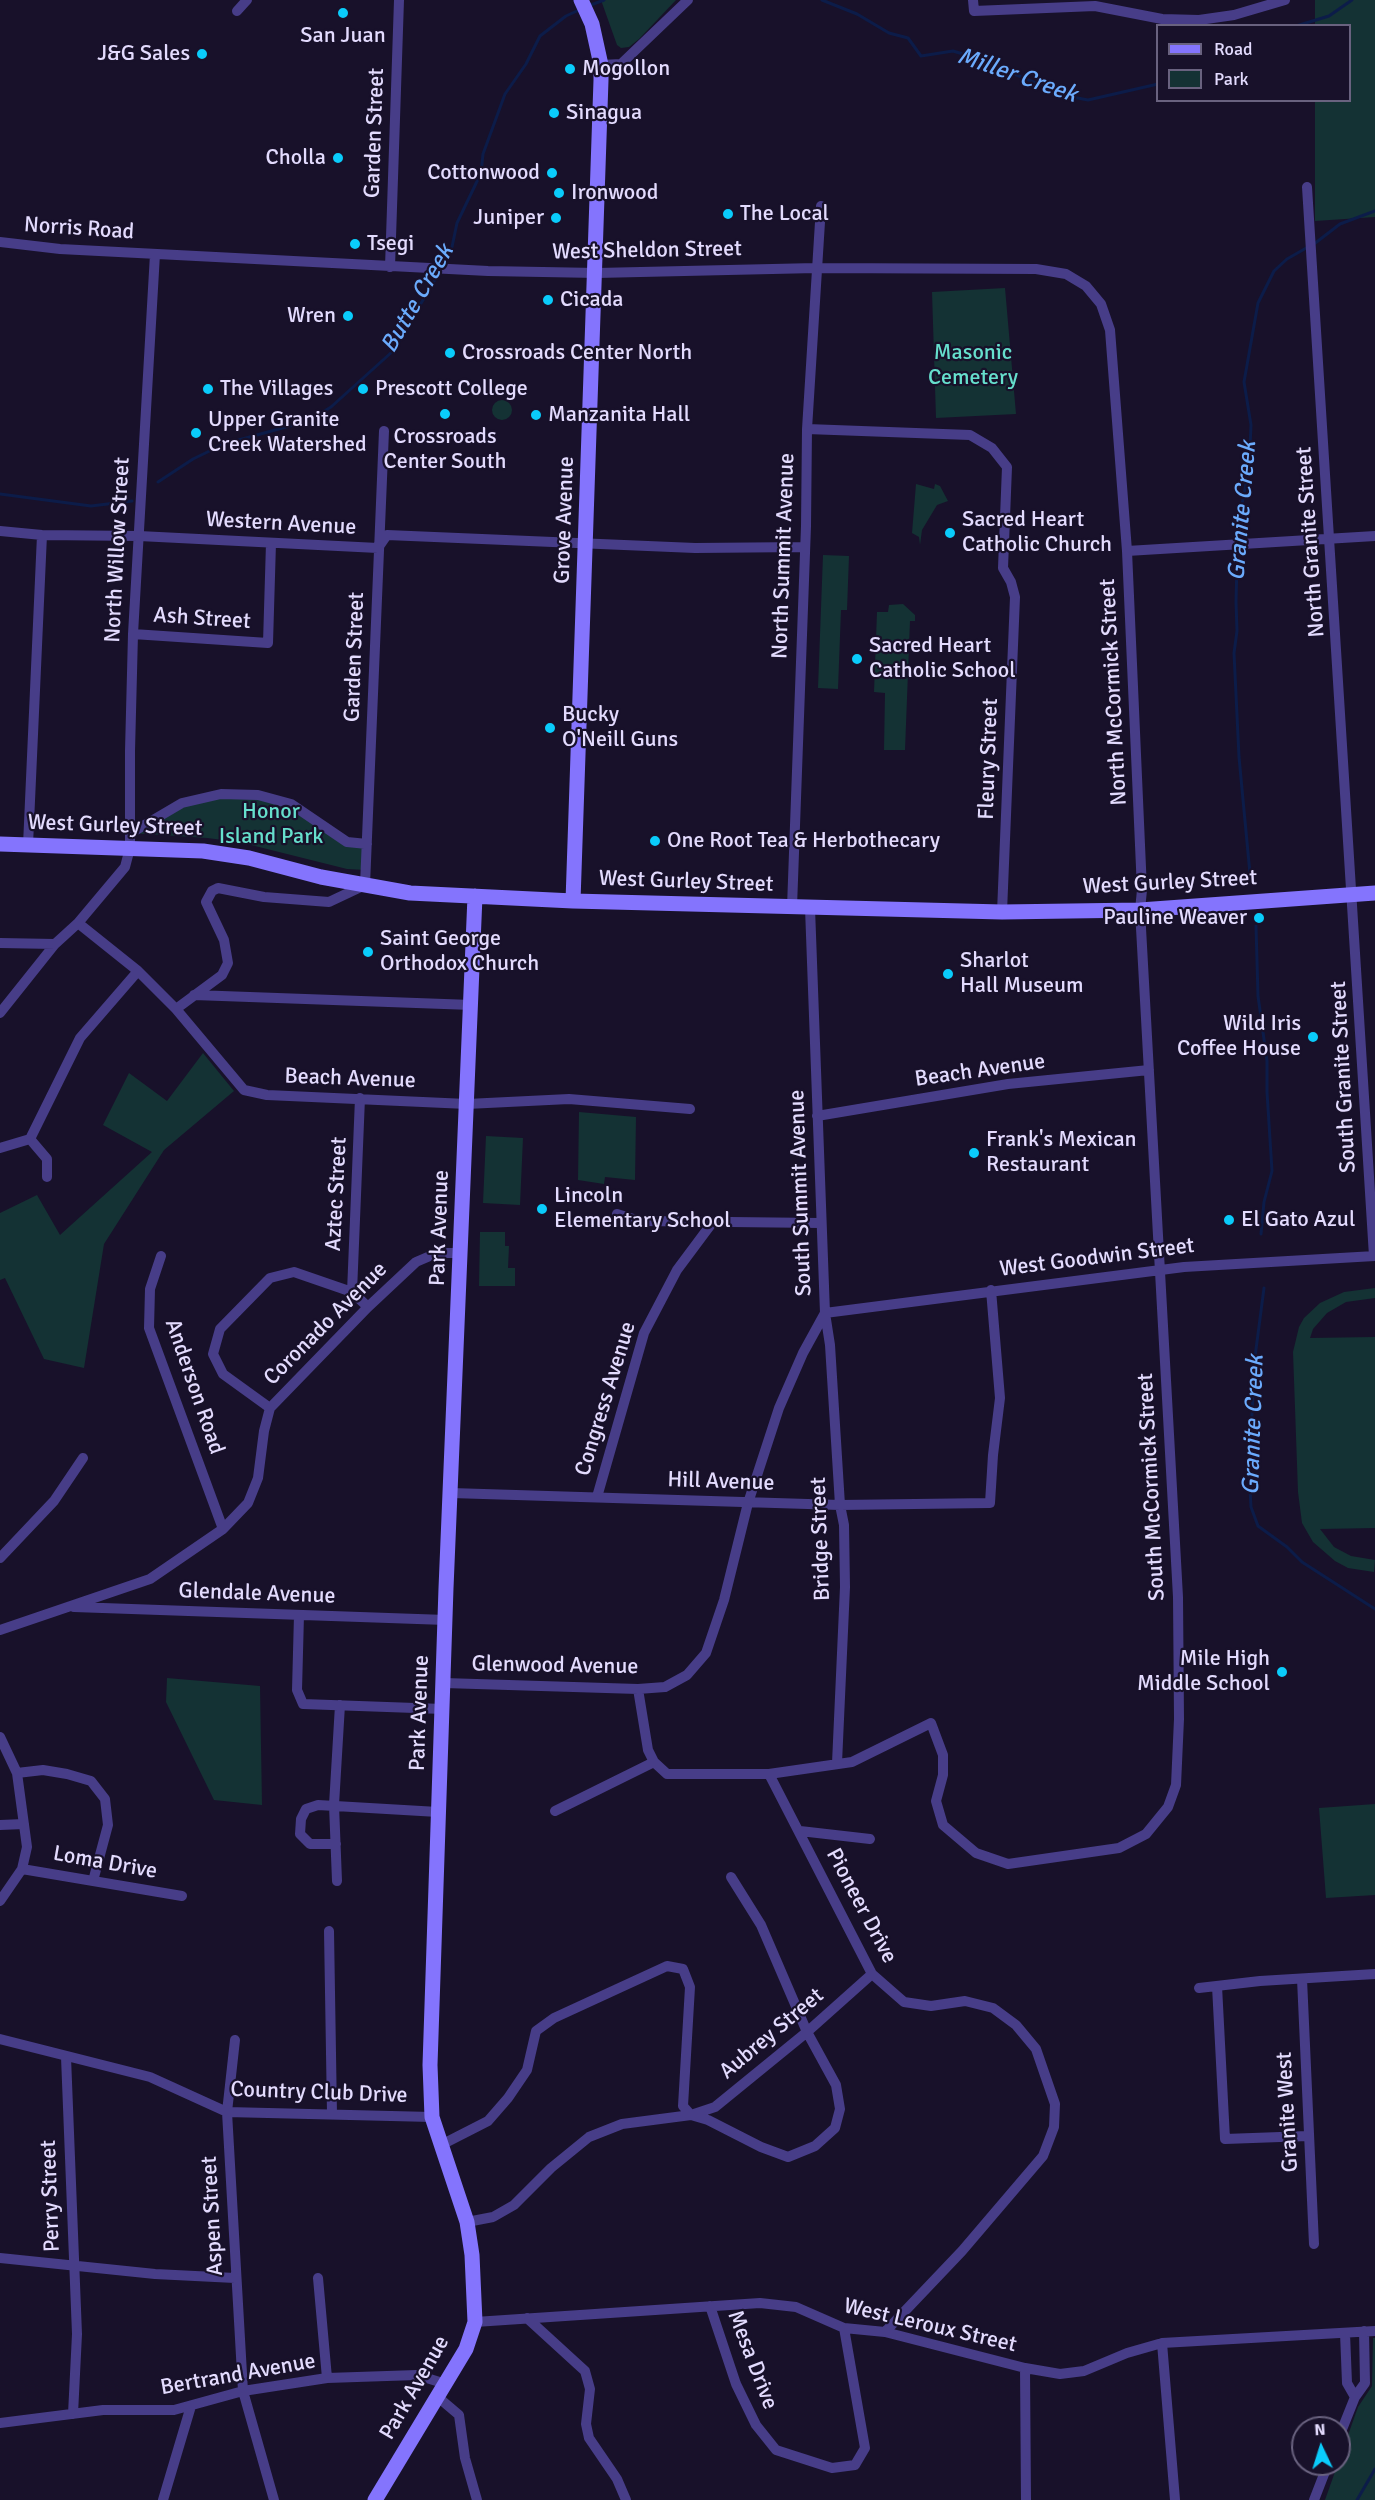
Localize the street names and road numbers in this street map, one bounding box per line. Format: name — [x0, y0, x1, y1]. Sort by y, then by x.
street label: Garden Street — [360, 68, 390, 198]
street label: Norris Road — [23, 212, 135, 246]
street label: West Sheldon Street — [552, 236, 742, 266]
street label: North Granite Street — [1291, 446, 1331, 638]
street label: North Summit Avenue — [767, 453, 801, 659]
street label: Grove Avenue — [550, 456, 580, 584]
street label: North Willow Street — [100, 457, 136, 643]
street label: Western Avenue — [205, 507, 357, 541]
street label: North McCormick Street — [1095, 578, 1133, 806]
street label: Garden Street — [340, 592, 370, 722]
street label: Ash Street — [153, 602, 251, 636]
street label: Fleury Street — [974, 698, 1004, 820]
street label: West Gurley Street — [27, 810, 203, 842]
street label: West Gurley Street — [1082, 865, 1258, 901]
street label: West Gurley Street — [598, 866, 774, 898]
street label: South Granite Street — [1326, 980, 1362, 1174]
street label: Beach Avenue — [913, 1049, 1047, 1093]
street label: Beach Avenue — [284, 1064, 416, 1094]
street label: South Summit Avenue — [784, 1089, 818, 1297]
street label: Aztec Street — [321, 1136, 353, 1252]
street label: Park Avenue — [425, 1170, 455, 1286]
street label: West Goodwin Street — [998, 1233, 1196, 1283]
street label: Coronado Avenue — [259, 1257, 393, 1391]
street label: Anderson Road — [159, 1316, 229, 1458]
street label: Congress Avenue — [570, 1319, 642, 1479]
street label: South McCormick Street — [1133, 1372, 1171, 1602]
street label: Hill Avenue — [667, 1467, 775, 1497]
street label: Bridge Street — [806, 1477, 836, 1601]
street label: Glendale Avenue — [178, 1578, 336, 1610]
street label: Glenwood Avenue — [471, 1651, 639, 1681]
street label: Park Avenue — [405, 1655, 435, 1771]
street label: Loma Drive — [51, 1841, 159, 1885]
street label: Pioneer Drive — [820, 1844, 902, 1968]
street label: Aubrey Street — [715, 1983, 829, 2085]
street label: Granite West — [1272, 2051, 1304, 2173]
street label: Country Club Drive — [230, 2077, 408, 2109]
street label: Perry Street — [36, 2140, 66, 2252]
street label: Aspen Street — [197, 2155, 229, 2277]
street label: West Leroux Street — [841, 2293, 1019, 2359]
street label: Mesa Drive — [721, 2307, 783, 2413]
street label: Park Avenue — [375, 2331, 455, 2445]
street label: Bertrand Avenue — [158, 2348, 318, 2402]

